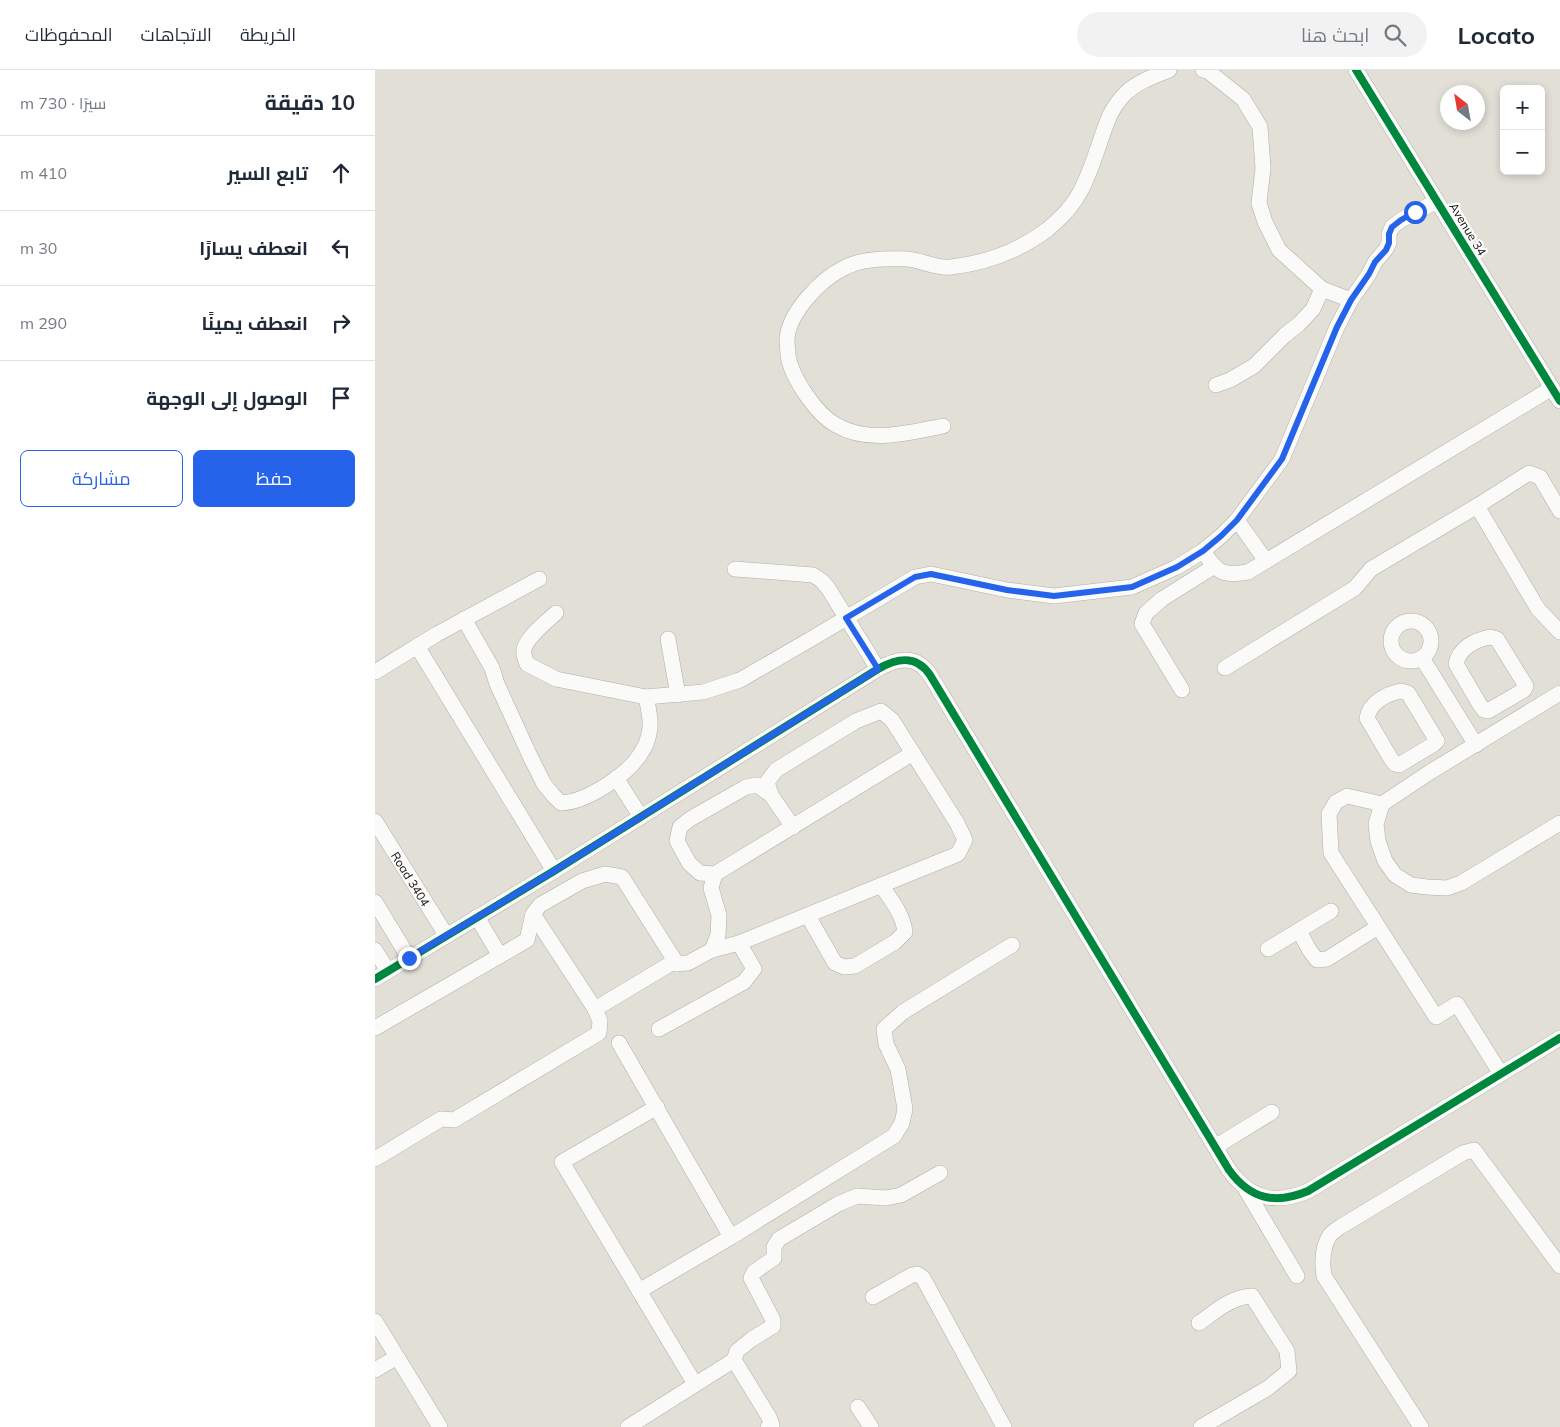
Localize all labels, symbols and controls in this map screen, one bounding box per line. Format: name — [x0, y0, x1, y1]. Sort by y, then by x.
search box — [1077, 12, 1427, 57]
text: Locato — [1457, 20, 1535, 50]
icon: search — [1381, 21, 1409, 49]
text: المحفوظات — [25, 23, 113, 46]
text: الاتجاهات — [141, 23, 212, 46]
text: الخريطة — [240, 23, 296, 46]
text: ابحث هنا — [1301, 23, 1369, 47]
north arrow — [1440, 85, 1485, 130]
map controls — [1500, 85, 1545, 175]
button: + — [1500, 85, 1545, 130]
text: 10 دقيقة — [265, 89, 355, 115]
text: سيرًا · 730 m — [20, 93, 106, 113]
button: − — [1500, 130, 1545, 175]
icon: ahead — [327, 159, 355, 187]
text: تابع السير — [227, 161, 308, 185]
text: 410 m — [20, 163, 67, 183]
street label: Avenue 34 — [1446, 200, 1490, 258]
route start — [1404, 201, 1427, 224]
icon: left — [327, 234, 355, 262]
text: انعطف يسارًا — [199, 236, 308, 260]
text: 30 m — [20, 238, 57, 258]
icon: right — [327, 309, 355, 337]
text: انعطف يمينًا — [202, 311, 308, 335]
text: 290 m — [20, 313, 67, 333]
icon: arrive — [327, 384, 355, 412]
text: الوصول إلى الوجهة — [146, 386, 308, 410]
button: مشاركة — [20, 450, 183, 507]
button: حفظ — [193, 450, 355, 507]
street label: Road 3404 — [388, 849, 434, 909]
route end — [398, 947, 421, 970]

